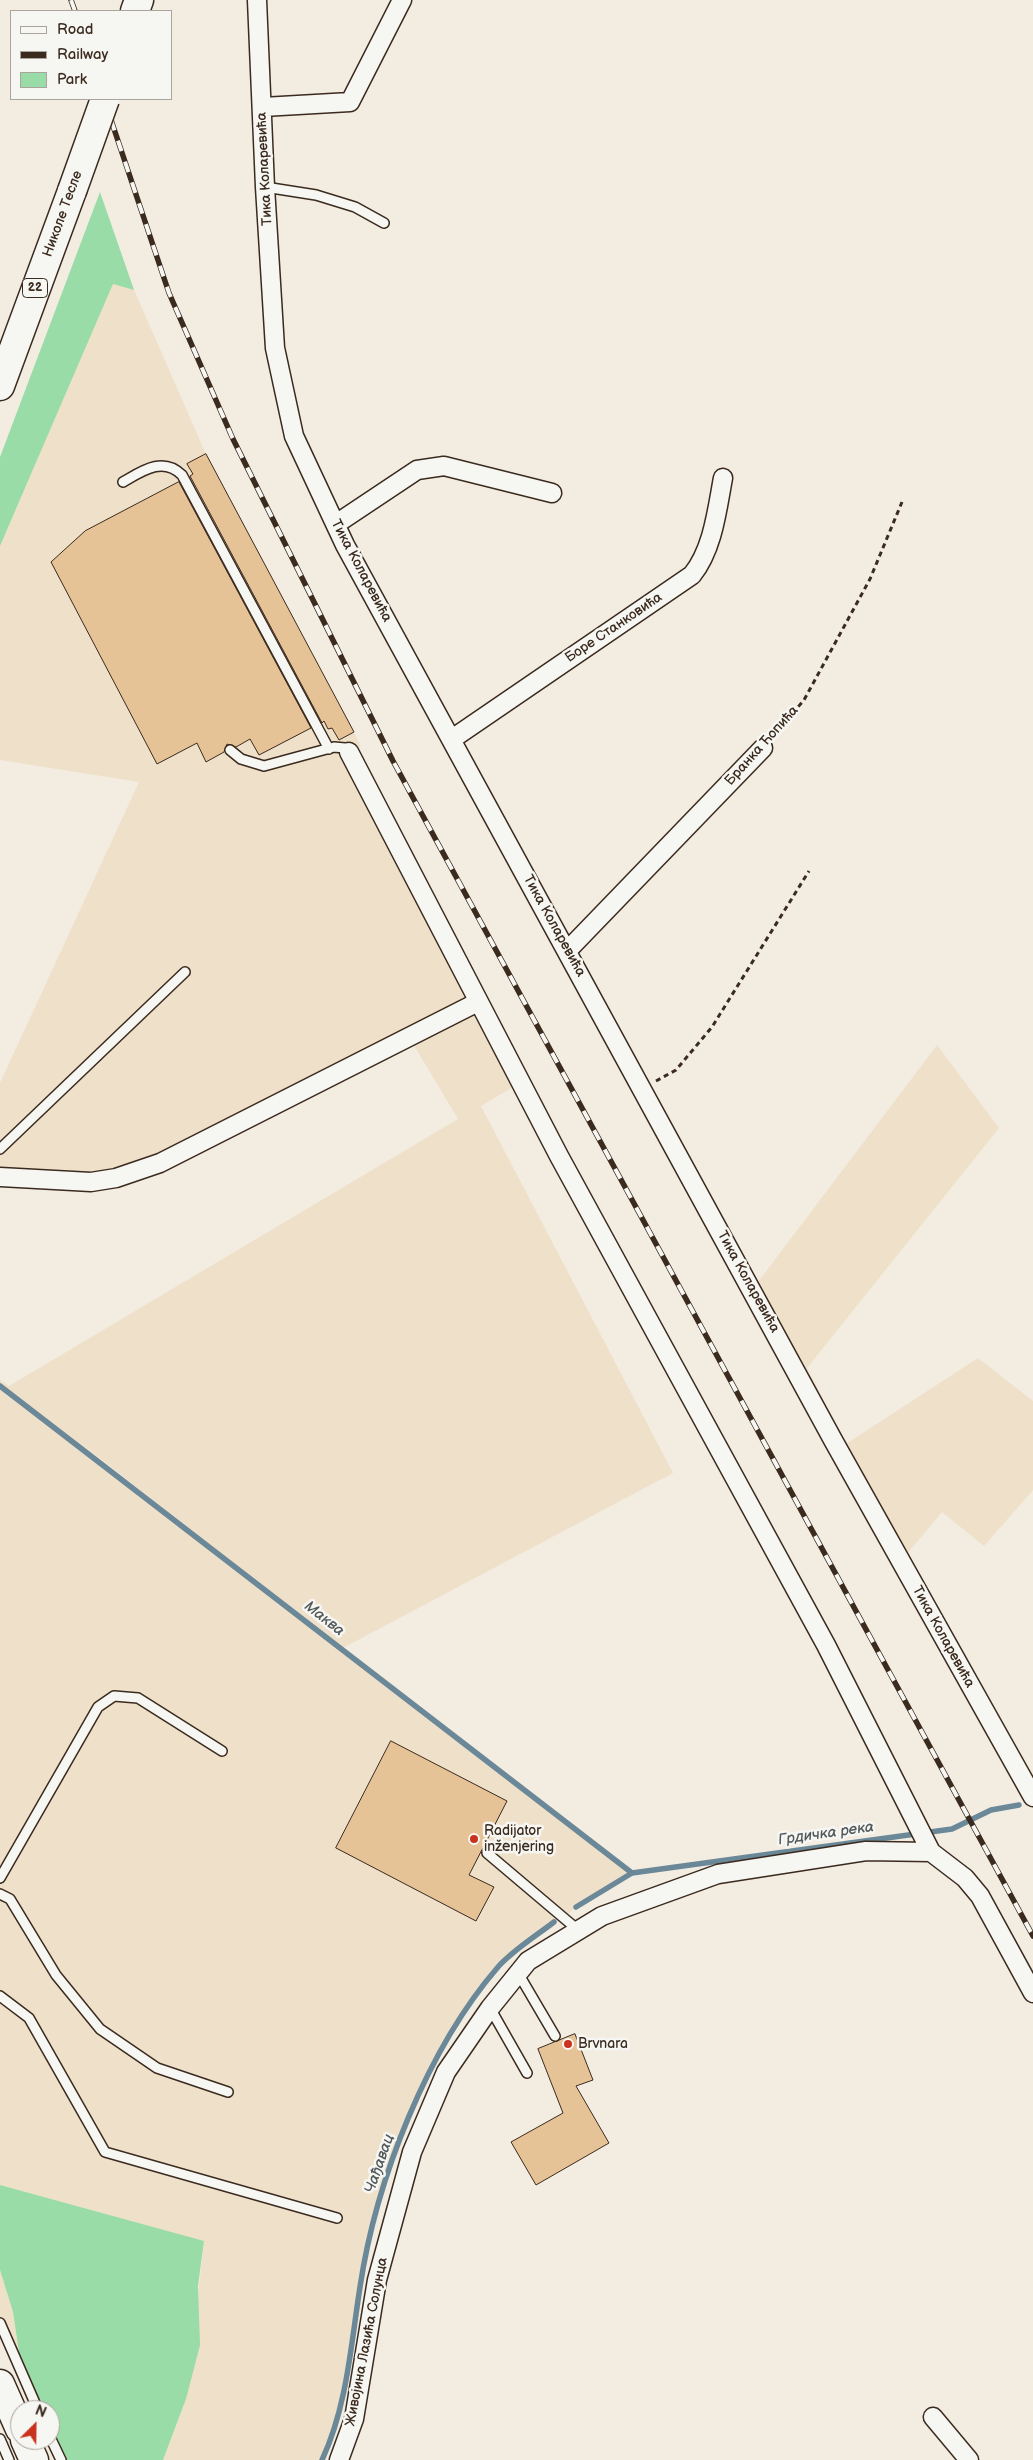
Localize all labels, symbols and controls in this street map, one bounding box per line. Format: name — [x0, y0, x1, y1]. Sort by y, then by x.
legend — [10, 10, 172, 100]
text: Road — [57, 20, 93, 39]
text: Railway — [57, 45, 108, 64]
text: Park — [57, 70, 87, 89]
street label: Тика Коларевића — [254, 112, 276, 226]
street label: Николе Тесле — [40, 169, 86, 259]
road number: 22 — [22, 278, 48, 298]
street label: Тика Коларевића — [327, 517, 395, 625]
street label: Боре Станковића — [562, 589, 666, 667]
street label: Бранка Ћопића — [722, 703, 802, 789]
street label: Тика Коларевића — [519, 872, 589, 980]
street label: Тика Коларевића — [713, 1228, 783, 1336]
street label: Тика Коларевића — [908, 1583, 978, 1691]
water label: Маква — [300, 1598, 348, 1640]
water label: Грдичка река — [777, 1818, 875, 1850]
place label: Radijator inženjering — [484, 1823, 554, 1855]
marker: Radijator inženjering — [468, 1833, 480, 1845]
place label: Brvnara — [578, 2036, 628, 2052]
marker: Brvnara — [562, 2038, 574, 2050]
water label: Чађавац — [361, 2132, 399, 2196]
street label: Живојина Лазића Солунца — [342, 2256, 392, 2428]
north arrow — [10, 2400, 60, 2450]
text: N — [32, 2402, 49, 2422]

